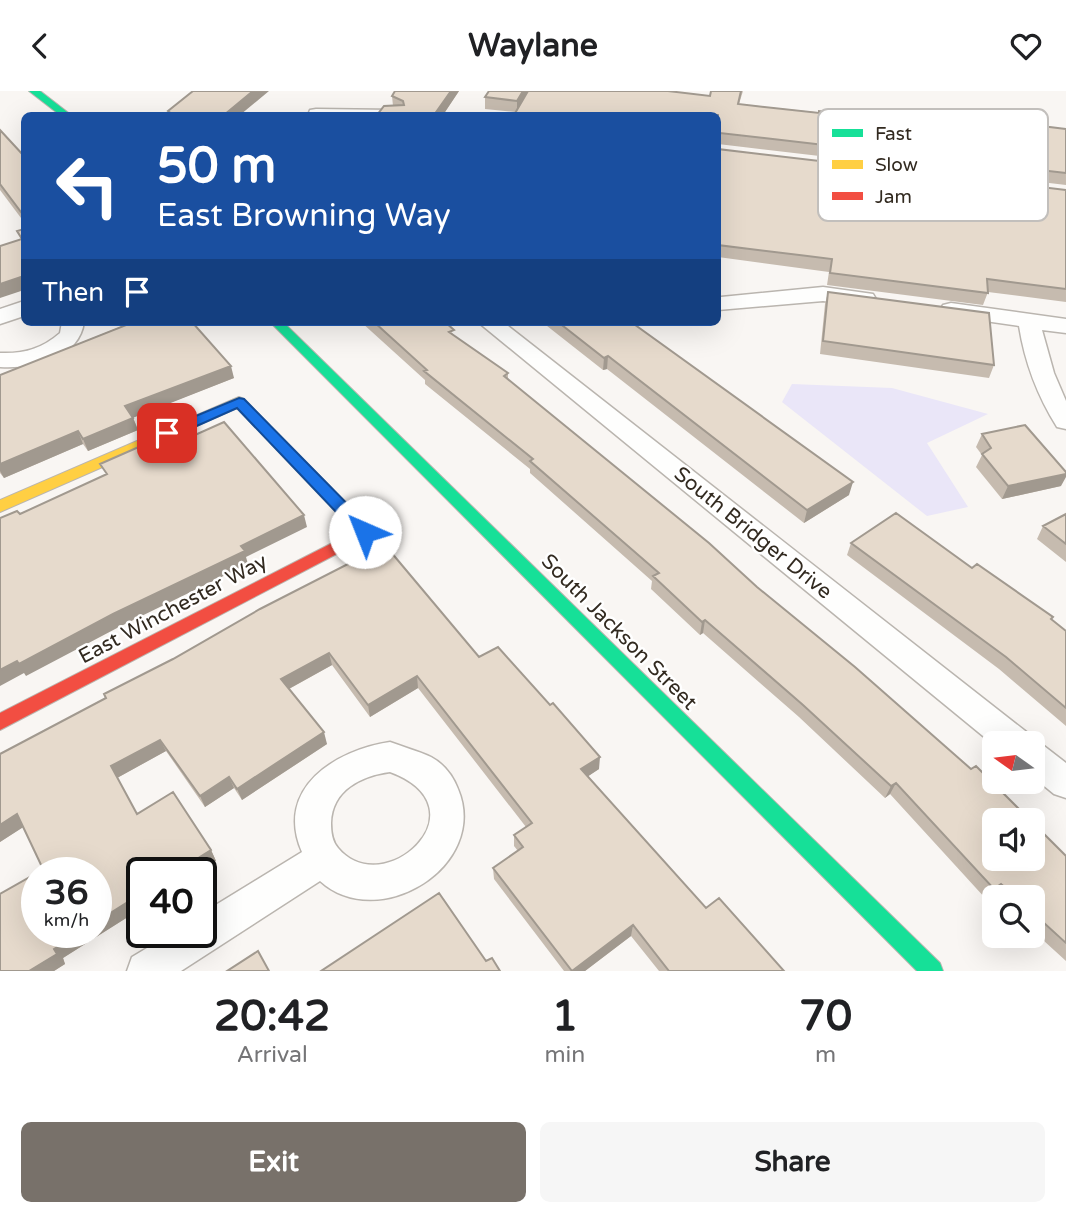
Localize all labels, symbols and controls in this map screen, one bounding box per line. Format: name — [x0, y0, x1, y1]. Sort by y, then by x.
icon: back — [21, 27, 59, 65]
text: Waylane — [468, 27, 598, 65]
icon: heart — [1007, 27, 1045, 65]
legend — [818, 109, 1048, 221]
text: Fast — [875, 123, 912, 145]
text: 50 m — [157, 137, 276, 196]
icon: left — [42, 140, 133, 231]
text: Slow — [875, 154, 918, 176]
text: Jam — [875, 186, 912, 208]
text: East Browning Way — [157, 197, 451, 235]
icon: arrive — [118, 273, 156, 311]
text: Then — [42, 277, 104, 308]
pin — [137, 403, 197, 463]
icon: arrive — [148, 414, 186, 452]
street label: South Bridger Drive — [669, 462, 837, 604]
position arrow — [328, 495, 402, 569]
street label: East Winchester Way — [74, 549, 272, 669]
street label: South Jackson Street — [536, 549, 702, 715]
north arrow — [982, 731, 1045, 795]
map controls — [982, 731, 1045, 948]
button: sound — [982, 808, 1045, 871]
speed limit sign: 40 — [126, 857, 217, 948]
text: 36 — [45, 872, 88, 914]
button: search — [982, 885, 1045, 948]
text: km/h — [44, 909, 89, 931]
text: 20:42 — [214, 991, 330, 1042]
text: 1 — [552, 991, 578, 1042]
text: 70 — [799, 991, 852, 1042]
text: Arrival — [237, 1041, 308, 1069]
text: min — [544, 1041, 585, 1069]
text: m — [815, 1041, 836, 1069]
button: Exit — [21, 1122, 526, 1202]
button: Share — [540, 1122, 1045, 1202]

